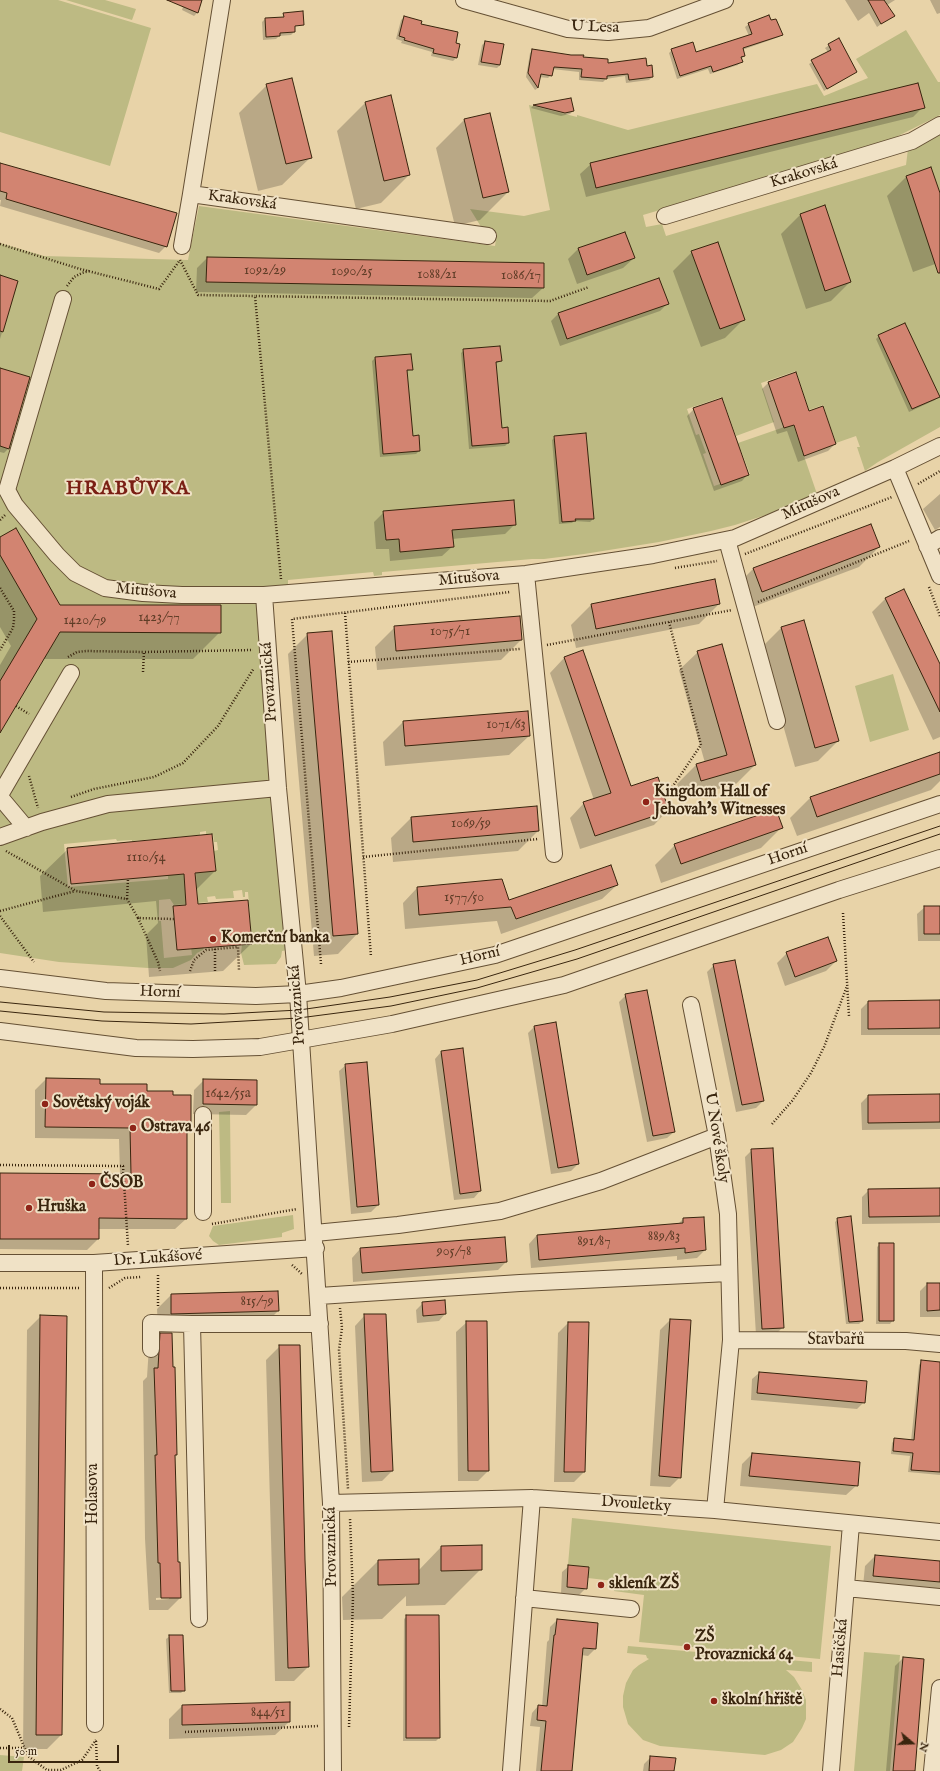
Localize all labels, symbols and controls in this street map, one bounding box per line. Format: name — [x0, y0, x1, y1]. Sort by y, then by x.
street label: U Lesa — [570, 18, 620, 38]
street label: Krakovská — [768, 155, 840, 193]
street label: Krakovská — [206, 187, 278, 215]
house number: 1092/29 — [244, 263, 286, 279]
house number: 1090/25 — [331, 264, 373, 280]
house number: 1088/21 — [417, 267, 457, 283]
house number: 1086/17 — [501, 268, 541, 284]
district label: HRABŮVKA — [66, 478, 190, 502]
street label: Mitušova — [779, 483, 843, 525]
street label: Mitušova — [438, 567, 500, 591]
street label: Mitušova — [115, 580, 177, 604]
house number: 1423/77 — [138, 610, 180, 626]
house number: 1420/79 — [64, 613, 106, 629]
house number: 1075/71 — [430, 624, 470, 640]
street label: Provaznická — [258, 641, 282, 723]
house number: 1071/63 — [486, 717, 526, 733]
place label: Kingdom Hall of Jehovah's Witnesses — [654, 783, 785, 821]
marker: Kingdom Hall of Jehovah's Witnesses — [641, 797, 651, 807]
house number: 1069/59 — [451, 816, 491, 832]
street label: Horní — [766, 839, 810, 871]
house number: 1110/54 — [126, 850, 166, 866]
house number: 1577/50 — [444, 890, 484, 906]
place label: Komerční banka — [221, 929, 329, 949]
marker: Komerční banka — [208, 934, 218, 944]
street label: Horní — [458, 943, 502, 971]
street label: Provaznická — [286, 964, 310, 1046]
street label: Horní — [139, 983, 181, 1003]
house number: 1642/55a — [205, 1086, 251, 1102]
street label: U Nové školy — [699, 1091, 733, 1185]
place label: Sovětský voják — [53, 1094, 150, 1114]
marker: Sovětský voják — [40, 1099, 50, 1109]
place label: Ostrava 46 — [141, 1118, 210, 1138]
marker: Ostrava 46 — [128, 1123, 138, 1133]
place label: ČSOB — [100, 1174, 143, 1194]
marker: ČSOB — [87, 1179, 97, 1189]
place label: Hruška — [37, 1198, 86, 1218]
marker: Hruška — [24, 1203, 34, 1213]
house number: 889/83 — [648, 1229, 680, 1245]
house number: 891/87 — [577, 1234, 611, 1250]
house number: 905/78 — [437, 1244, 471, 1260]
street label: Dr. Lukášové — [113, 1246, 203, 1272]
house number: 815/79 — [240, 1294, 274, 1310]
street label: Stavbařů — [807, 1331, 865, 1351]
street label: Holasova — [84, 1463, 104, 1525]
street label: Dvouletky — [600, 1493, 672, 1517]
street label: Provaznická — [322, 1507, 342, 1587]
place label: skleník ZŠ — [609, 1575, 679, 1595]
marker: skleník ZŠ — [596, 1580, 606, 1590]
street label: Hasičská — [829, 1618, 853, 1678]
place label: ZŠ Provaznická 64 — [695, 1628, 793, 1666]
marker: ZŠ Provaznická 64 — [682, 1642, 692, 1652]
place label: školní hřiště — [722, 1691, 802, 1711]
marker: školní hřiště — [709, 1696, 719, 1706]
house number: 844/51 — [251, 1705, 285, 1721]
north arrow — [892, 1723, 932, 1763]
scale bar — [10, 1737, 121, 1763]
text: N — [915, 1740, 932, 1754]
text: 50 m — [15, 1744, 37, 1759]

